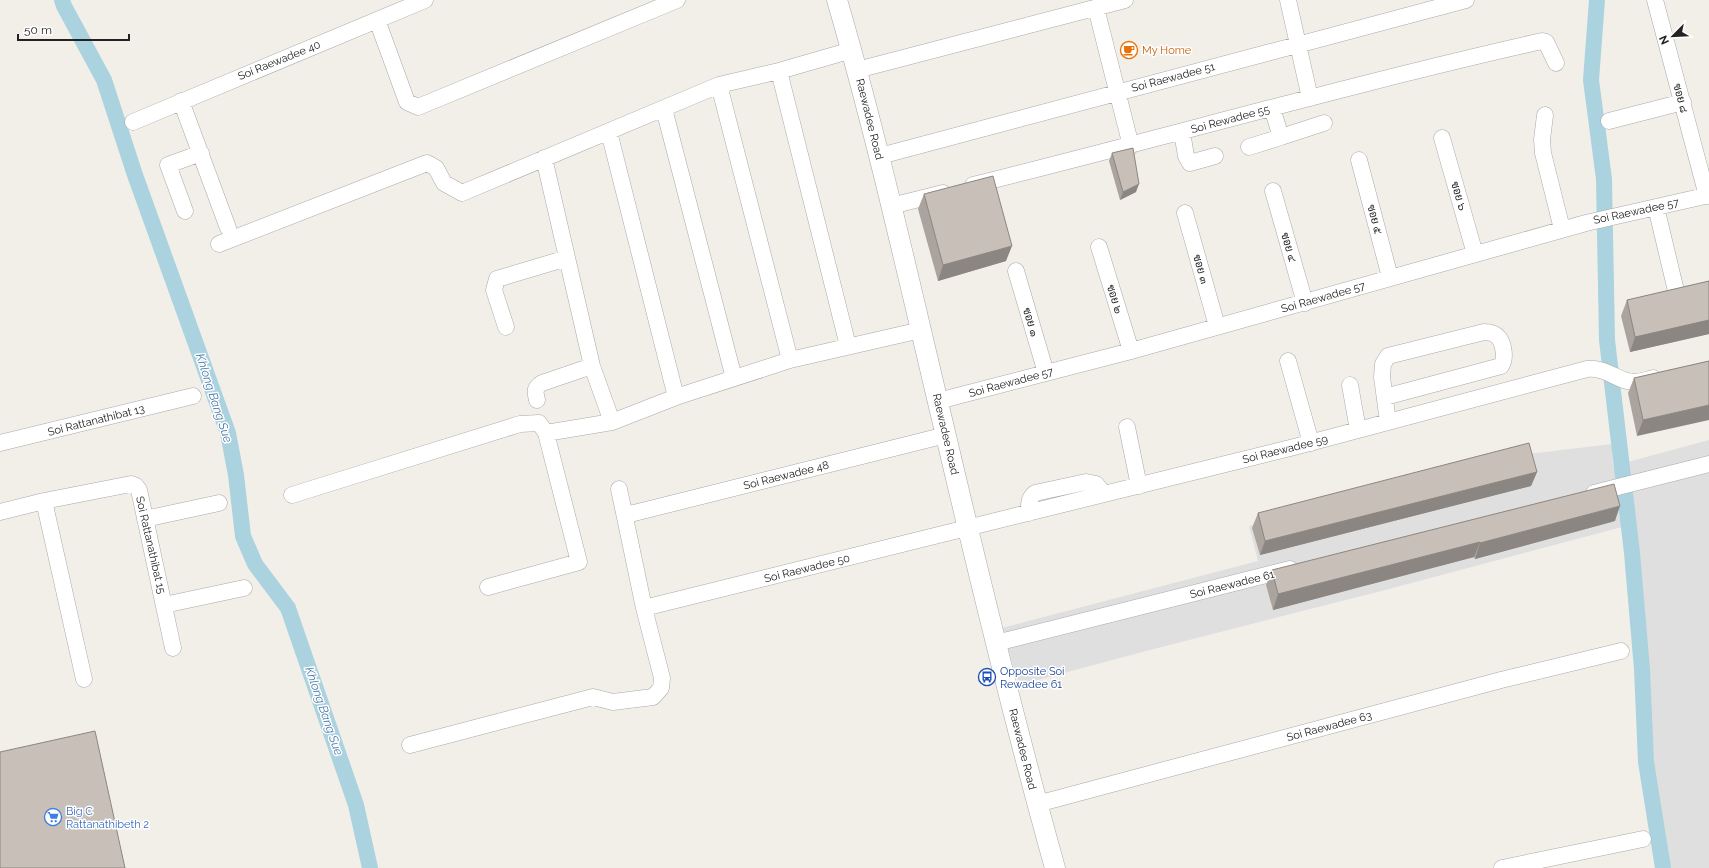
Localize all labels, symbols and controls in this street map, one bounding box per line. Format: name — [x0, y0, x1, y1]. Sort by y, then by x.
scale bar — [18, 16, 129, 42]
north arrow — [1653, 16, 1693, 56]
text: 50 m — [24, 23, 52, 37]
text: N — [1657, 33, 1672, 46]
street label: Soi Raewadee 40 — [236, 38, 323, 83]
cafe icon: My Home — [1119, 40, 1139, 60]
place label: My Home — [1142, 44, 1192, 57]
street label: Soi Raewadee 51 — [1130, 60, 1217, 95]
street label: Raewadee Road — [853, 77, 886, 161]
street label: ซอย ๘ — [1670, 82, 1691, 114]
street label: Soi Rewadee 55 — [1189, 103, 1271, 136]
street label: ซอย ๖ — [1448, 180, 1469, 212]
street label: Soi Raewadee 57 — [1592, 196, 1680, 227]
street label: ซอย ๕ — [1364, 203, 1385, 236]
street label: ซอย ๔ — [1278, 231, 1299, 264]
street label: ซอย ๓ — [1190, 253, 1211, 285]
street label: Soi Raewadee 57 — [1280, 279, 1367, 316]
street label: ซอย ๒ — [1104, 283, 1125, 315]
street label: ซอย ๑ — [1020, 306, 1041, 338]
water label: Khlong Bang Sue — [193, 352, 235, 445]
street label: Soi Raewadee 57 — [967, 365, 1055, 400]
street label: Raewadee Road — [930, 392, 961, 476]
street label: Soi Rattanathibat 13 — [46, 402, 146, 439]
street label: Soi Raewadee 59 — [1241, 433, 1329, 466]
street label: Soi Raewadee 48 — [742, 459, 830, 492]
street label: Soi Rattanathibat 15 — [133, 495, 168, 595]
street label: Soi Raewadee 50 — [763, 551, 852, 585]
street label: Soi Raewadee 61 — [1189, 568, 1276, 601]
water label: Khlong Bang Sue — [302, 665, 346, 758]
place label: Opposite Soi Rewadee 61 — [1000, 665, 1065, 691]
bus stop icon: Opposite Soi Rewadee 61 — [977, 667, 997, 687]
street label: Raewadee Road — [1006, 707, 1039, 791]
street label: Soi Raewadee 63 — [1285, 709, 1373, 744]
place label: Big C Rattanathibeth 2 — [66, 805, 149, 831]
supermarket icon: Big C Rattanathibeth 2 — [43, 807, 63, 827]

